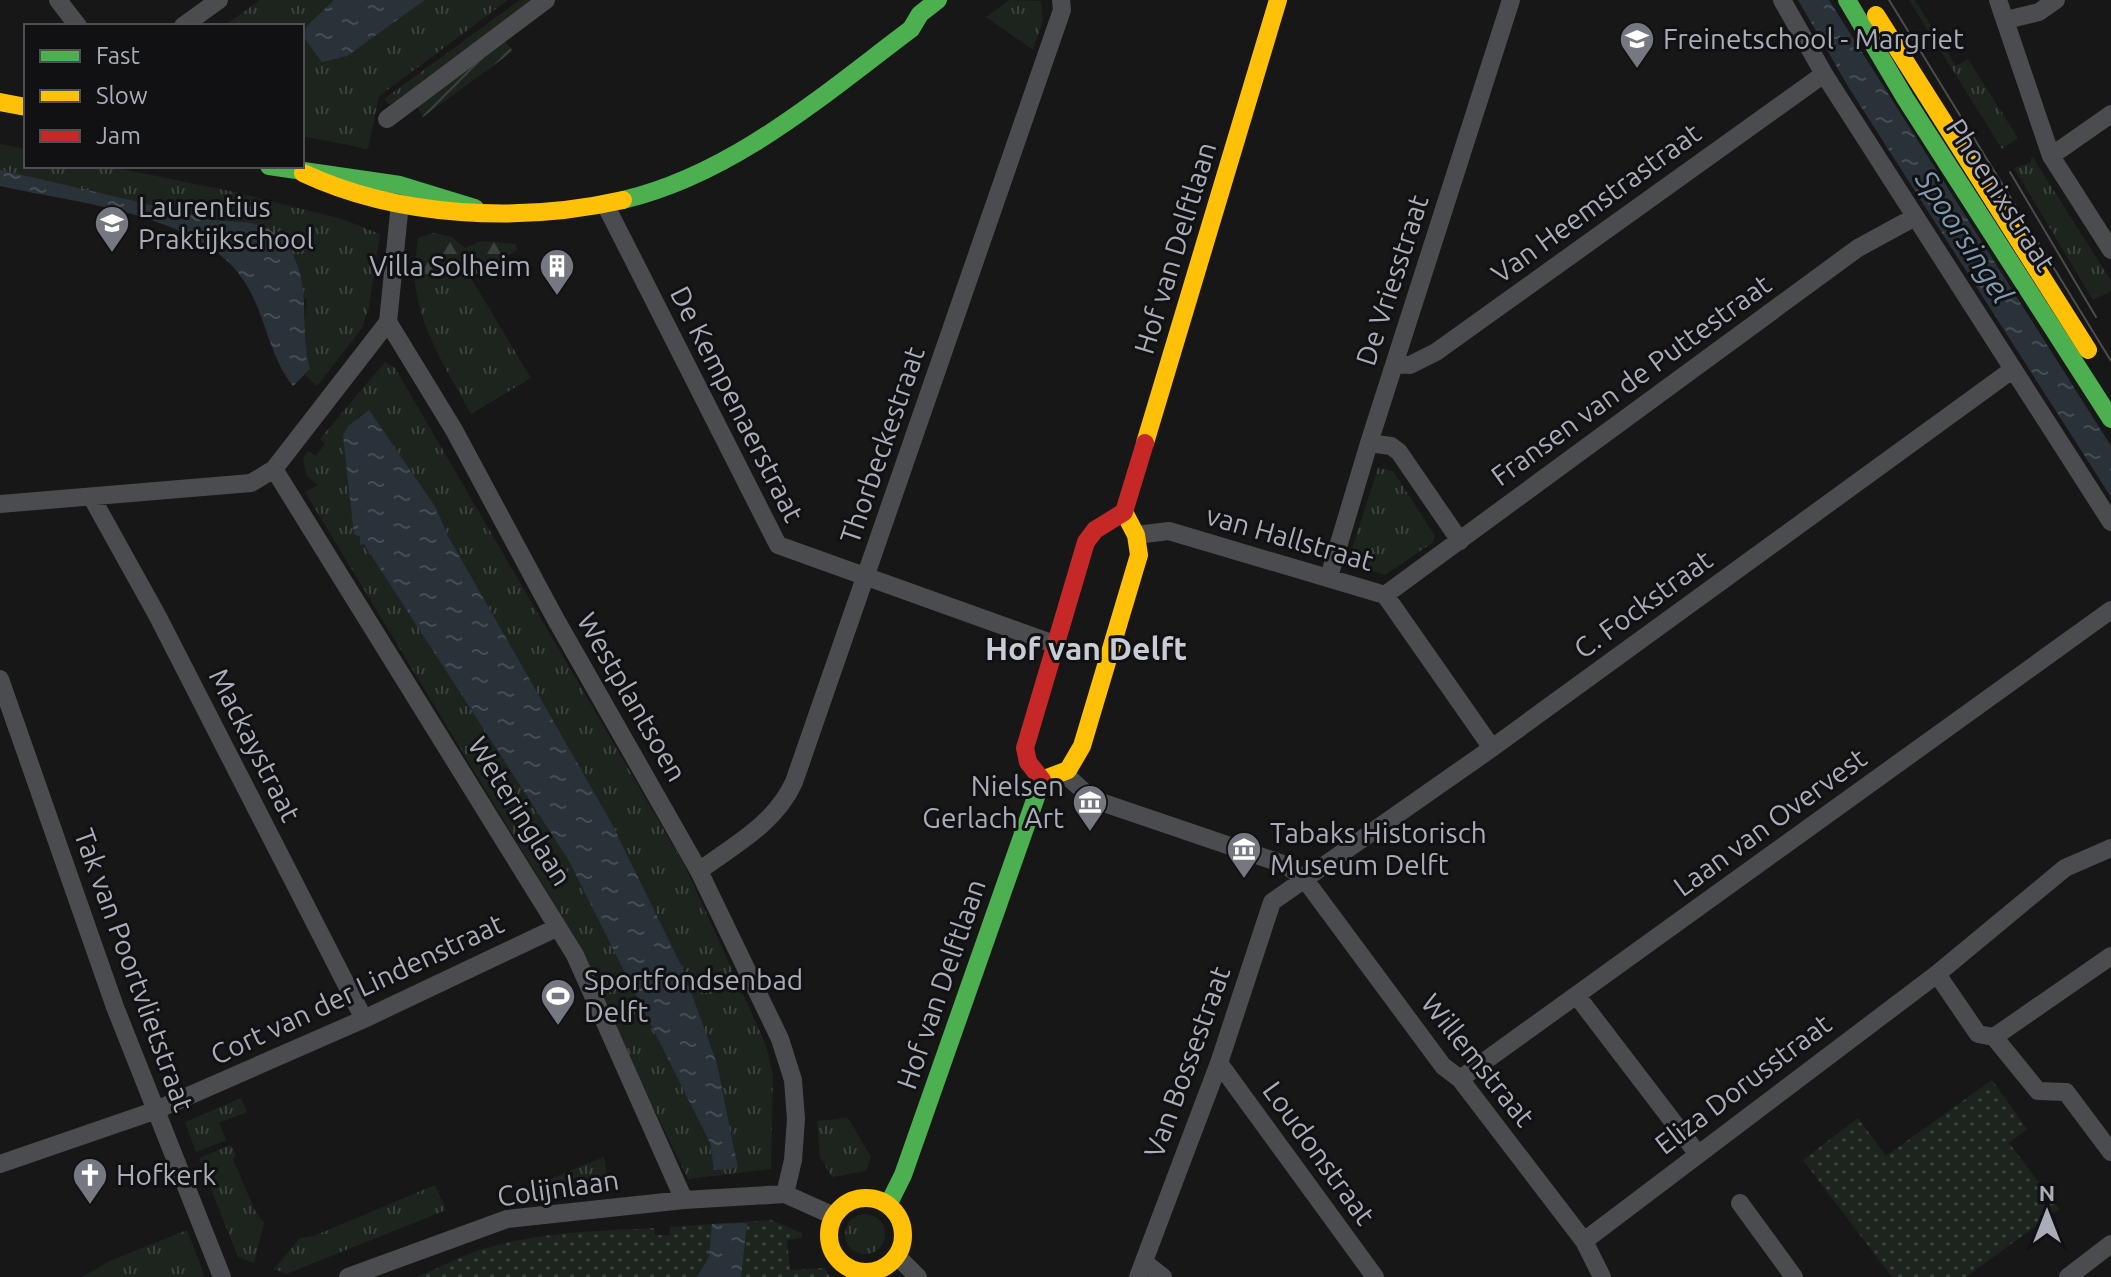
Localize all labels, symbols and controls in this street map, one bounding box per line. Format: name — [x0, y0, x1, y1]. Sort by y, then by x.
school or university icon: Freinetschool - Margriet — [1618, 20, 1656, 70]
place label: Freinetschool - Margriet — [1663, 23, 1964, 54]
legend — [24, 24, 304, 168]
text: Fast — [96, 42, 140, 69]
text: Slow — [96, 82, 148, 109]
street label: Phoenixstraat — [1941, 113, 2062, 277]
street label: Van Heemstrastraat — [1485, 116, 1706, 289]
text: Jam — [96, 122, 141, 149]
street label: Hof van Delftlaan — [1128, 138, 1221, 357]
water label: Spoorsingel — [1909, 163, 2021, 310]
place label: Laurentius Praktijkschool — [138, 191, 314, 254]
street label: De Vriesstraat — [1349, 191, 1434, 369]
school or university icon: Laurentius Praktijkschool — [93, 204, 131, 254]
building icon: Villa Solheim — [538, 247, 576, 297]
place label: Villa Solheim — [369, 250, 531, 281]
street label: Fransen van de Puttestraat — [1485, 268, 1776, 491]
street label: De Kempenaerstraat — [665, 281, 810, 527]
street label: Thorbeckestraat — [833, 342, 930, 547]
street label: van Hallstraat — [1203, 499, 1377, 576]
street label: C. Fockstraat — [1568, 543, 1718, 664]
street label: Westplantsoen — [572, 607, 693, 786]
district label: Hof van Delft — [985, 630, 1187, 666]
street label: Mackaystraat — [204, 663, 307, 826]
street label: Weteringlaan — [462, 731, 578, 891]
street label: Laan van Overvest — [1668, 741, 1872, 902]
place label: Nielsen Gerlach Art — [922, 770, 1064, 833]
museum icon: Nielsen Gerlach Art — [1071, 783, 1109, 833]
place label: Tabaks Historisch Museum Delft — [1270, 817, 1487, 880]
street label: Tak van Poortvlietstraat — [69, 824, 200, 1115]
museum icon: Tabaks Historisch Museum Delft — [1225, 830, 1263, 880]
street label: Hof van Delftlaan — [890, 875, 991, 1093]
street label: Cort van der Lindenstraat — [206, 907, 508, 1070]
street label: Van Bossestraat — [1137, 962, 1236, 1162]
place label: Sportfondsenbad Delft — [584, 964, 803, 1027]
sports icon: Sportfondsenbad Delft — [539, 977, 577, 1027]
street label: Willemstraat — [1416, 987, 1541, 1132]
street label: Eliza Dorusstraat — [1649, 1007, 1837, 1160]
street label: Loudonstraat — [1257, 1075, 1382, 1230]
church icon: Hofkerk — [71, 1156, 109, 1206]
place label: Hofkerk — [116, 1159, 216, 1190]
street label: Colijnlaan — [495, 1164, 621, 1211]
north arrow — [2007, 1173, 2087, 1253]
text: N — [2039, 1180, 2055, 1205]

